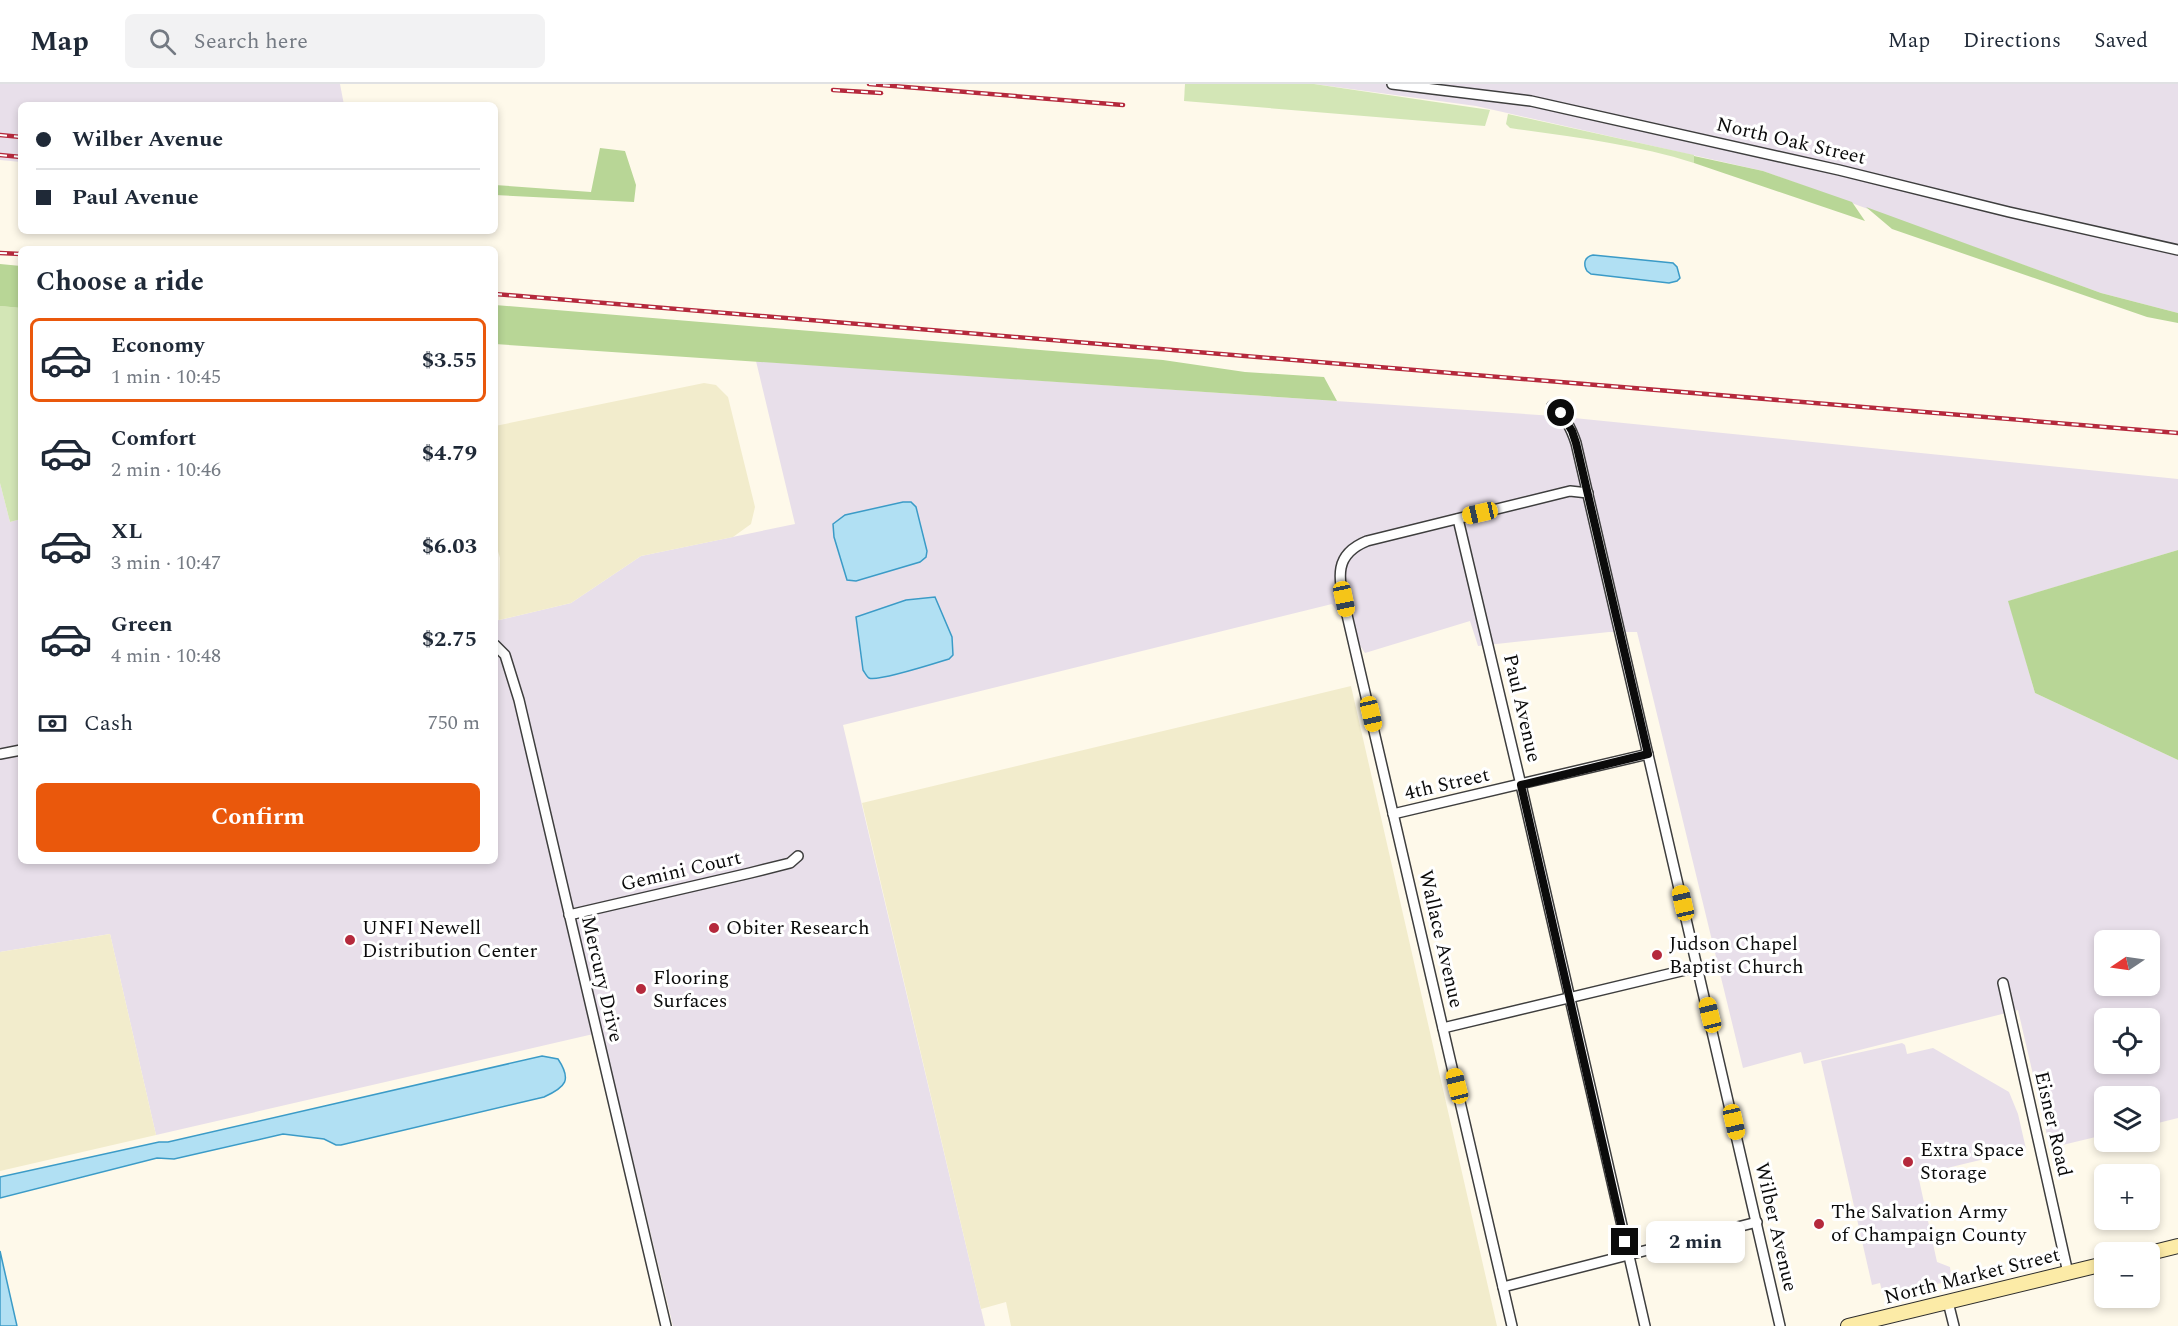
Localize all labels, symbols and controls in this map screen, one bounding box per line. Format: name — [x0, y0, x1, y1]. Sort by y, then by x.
search box — [125, 14, 545, 68]
text: Map — [30, 20, 89, 63]
icon: search — [146, 25, 179, 58]
text: Search here — [194, 25, 308, 58]
text: Map — [1888, 25, 1930, 57]
text: Directions — [1963, 25, 2061, 57]
text: Saved — [2094, 25, 2148, 57]
street label: North Oak Street — [1713, 109, 1869, 173]
text: Wilber Avenue — [72, 123, 223, 156]
text: Paul Avenue — [72, 181, 199, 214]
text: Choose a ride — [36, 261, 204, 303]
text: Economy — [111, 329, 204, 362]
icon: car — [39, 333, 93, 387]
text: $3.55 — [422, 344, 477, 377]
text: 1 min · 10:45 — [111, 362, 221, 392]
route start — [1547, 399, 1574, 426]
text: Comfort — [111, 422, 196, 455]
icon: car — [39, 426, 93, 480]
text: $4.79 — [422, 437, 477, 470]
text: 2 min · 10:46 — [111, 455, 221, 485]
car — [1460, 500, 1500, 526]
text: XL — [111, 515, 142, 548]
icon: car — [39, 519, 93, 573]
text: $6.03 — [422, 530, 477, 563]
text: 3 min · 10:47 — [111, 548, 221, 578]
car — [1331, 580, 1357, 618]
text: Green — [111, 608, 173, 641]
icon: car — [39, 612, 93, 666]
text: $2.75 — [422, 623, 477, 656]
text: 4 min · 10:48 — [111, 641, 221, 671]
street label: Paul Avenue — [1495, 651, 1549, 765]
car — [1358, 694, 1384, 734]
icon: cash — [36, 707, 69, 740]
text: Cash — [84, 707, 133, 740]
text: 750 m — [428, 708, 480, 738]
street label: 4th Street — [1402, 760, 1492, 808]
button: Confirm — [36, 783, 480, 852]
street label: Gemini Court — [618, 843, 744, 899]
street label: Wallace Avenue — [1411, 867, 1471, 1011]
car — [1670, 883, 1696, 923]
place label: UNFI Newell Distribution Center — [362, 913, 537, 966]
street label: Mercury Drive — [573, 913, 631, 1045]
place label: Obiter Research — [726, 913, 870, 943]
marker: Obiter Research — [707, 921, 721, 935]
place label: Judson Chapel Baptist Church — [1669, 929, 1804, 982]
north arrow — [2094, 930, 2160, 996]
map controls — [2094, 930, 2160, 1308]
marker: UNFI Newell Distribution Center — [343, 933, 357, 947]
marker: Judson Chapel Baptist Church — [1650, 948, 1664, 962]
place label: Flooring Surfaces — [653, 963, 729, 1016]
marker: Flooring Surfaces — [634, 982, 648, 996]
car — [1697, 995, 1723, 1035]
button: locate — [2094, 1008, 2160, 1074]
car — [1444, 1066, 1470, 1106]
street label: Eisner Road — [2026, 1068, 2080, 1180]
button: layers — [2094, 1086, 2160, 1152]
car — [1721, 1102, 1747, 1142]
place label: Extra Space Storage — [1920, 1135, 2024, 1188]
marker: Extra Space Storage — [1901, 1155, 1915, 1169]
street label: Wilber Avenue — [1747, 1160, 1805, 1294]
button: + — [2094, 1164, 2160, 1230]
place label: The Salvation Army of Champaign County — [1831, 1197, 2028, 1250]
marker: The Salvation Army of Champaign County — [1812, 1217, 1826, 1231]
callout: 2 min — [1646, 1221, 1745, 1263]
text: 2 min — [1669, 1227, 1722, 1257]
route end — [1611, 1228, 1638, 1255]
street label: North Market Street — [1881, 1240, 2063, 1312]
button: − — [2094, 1242, 2160, 1308]

